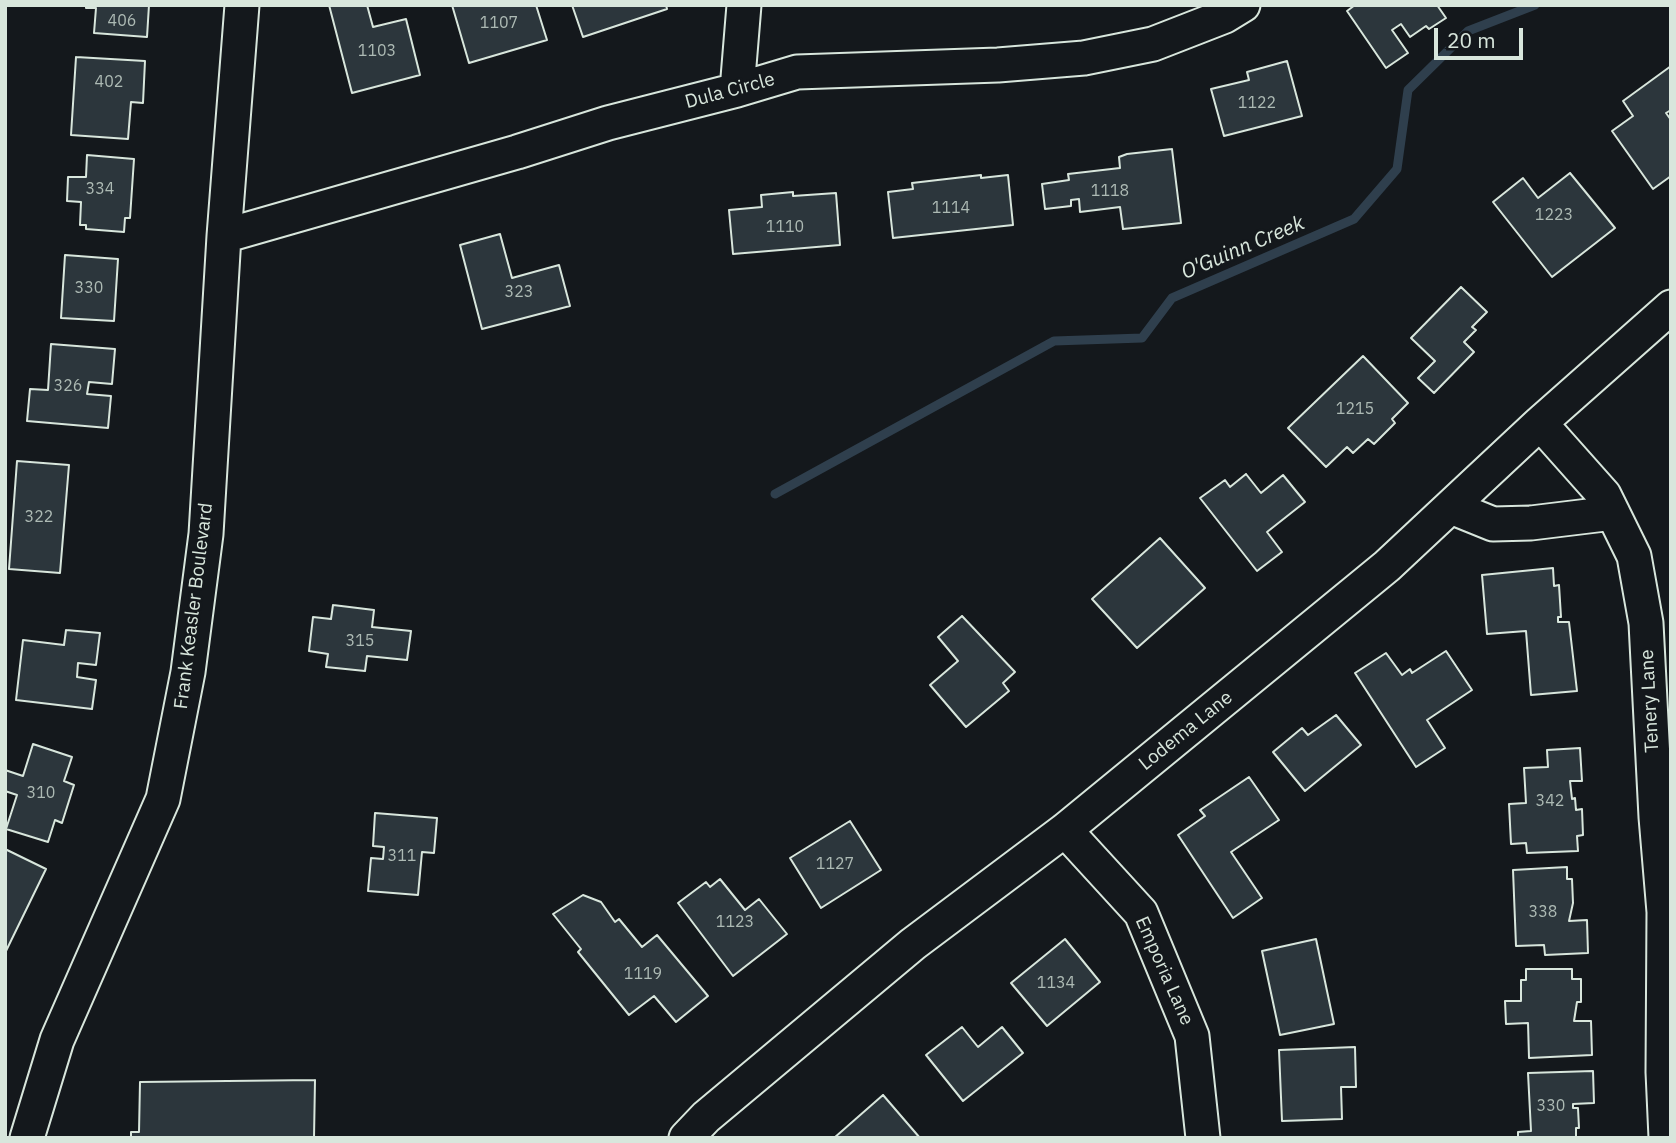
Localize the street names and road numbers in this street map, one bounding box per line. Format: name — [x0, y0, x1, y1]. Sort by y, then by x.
street label: Dula Circle — [683, 68, 777, 114]
street label: Frank Keasler Boulevard — [170, 502, 218, 710]
street label: Tenery Lane — [1636, 649, 1664, 753]
street label: Lodema Lane — [1135, 686, 1237, 776]
street label: Emporia Lane — [1130, 913, 1198, 1029]

